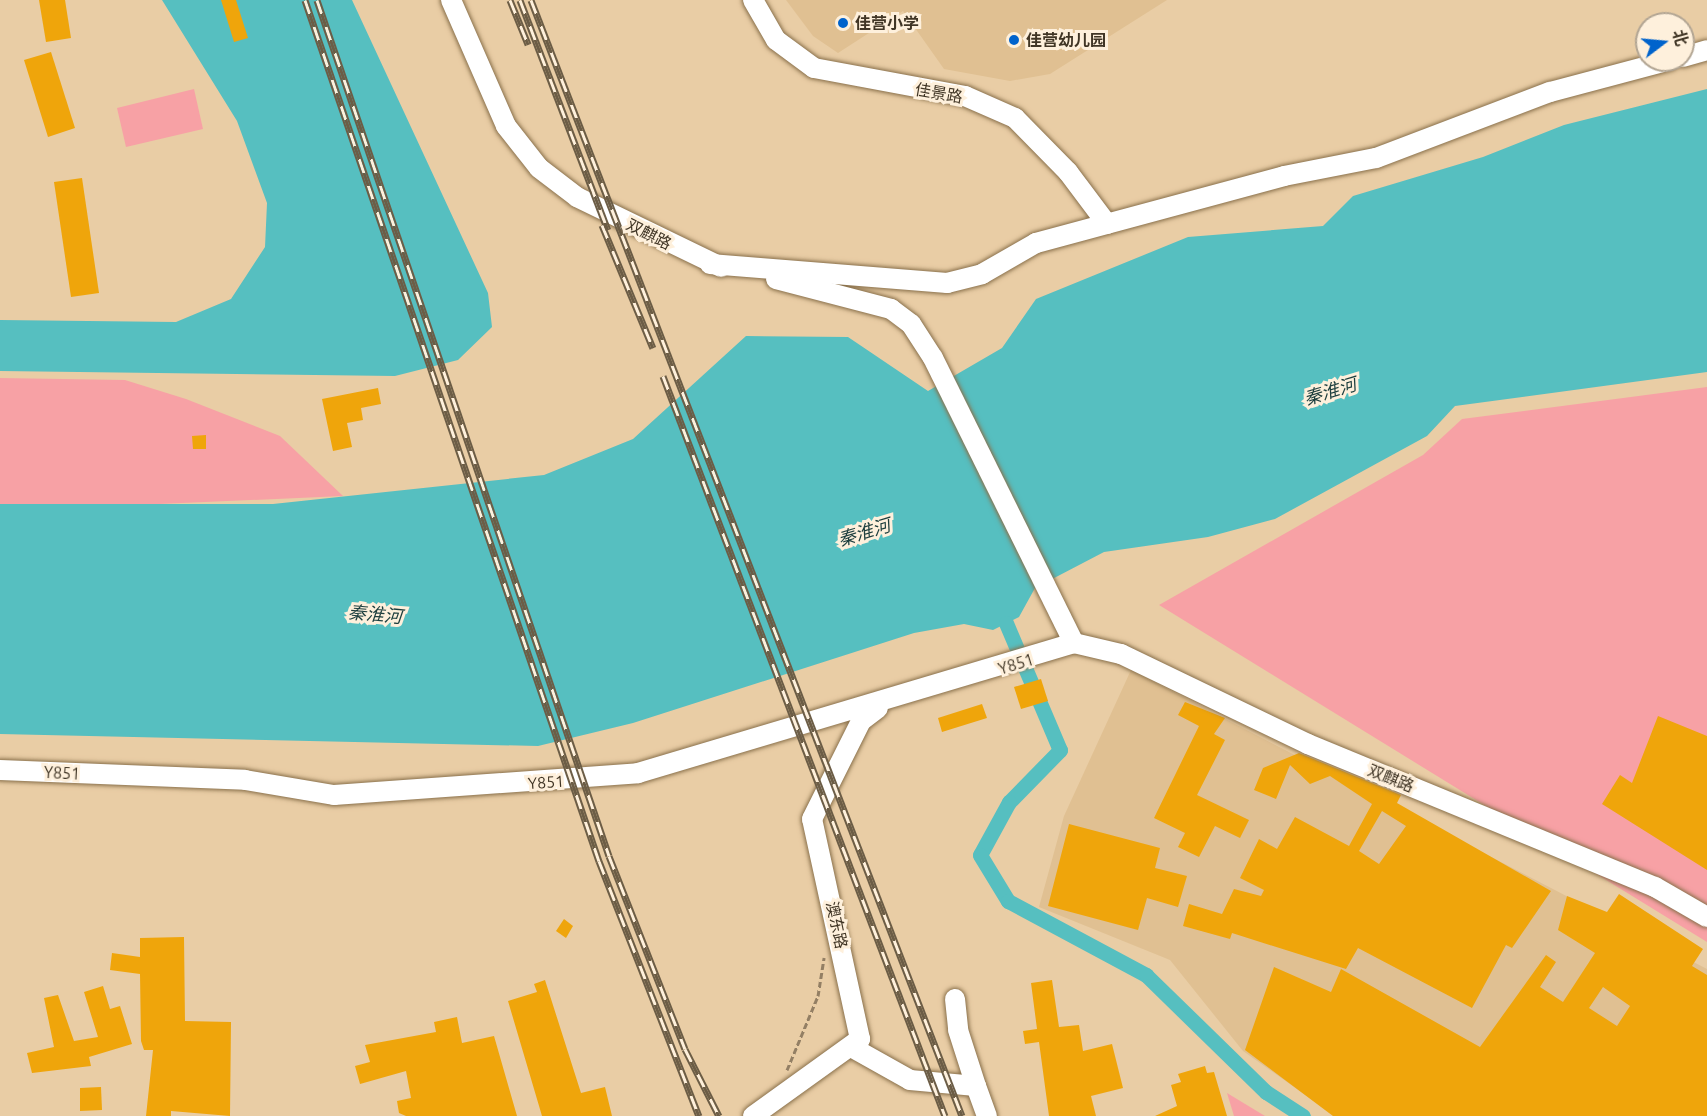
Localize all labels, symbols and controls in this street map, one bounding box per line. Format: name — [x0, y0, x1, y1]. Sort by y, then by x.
north arrow — [1635, 12, 1695, 72]
place label: 佳营小学 — [855, 13, 919, 33]
marker: 佳营小学 — [836, 16, 850, 30]
text: 北 — [1670, 27, 1691, 48]
place label: 佳营幼儿园 — [1026, 30, 1106, 50]
marker: 佳营幼儿园 — [1007, 33, 1021, 47]
street label: 佳景路 — [914, 79, 964, 107]
street label: 双麒路 — [623, 215, 675, 253]
water label: 秦淮河 — [1301, 373, 1359, 409]
water label: 秦淮河 — [835, 514, 893, 550]
water label: 秦淮河 — [347, 601, 403, 627]
street label: Y851 — [996, 650, 1036, 678]
street label: 双麒路 — [1365, 760, 1417, 796]
street label: Y851 — [43, 762, 81, 784]
street label: Y851 — [527, 771, 565, 793]
street label: 澳东路 — [823, 900, 851, 950]

